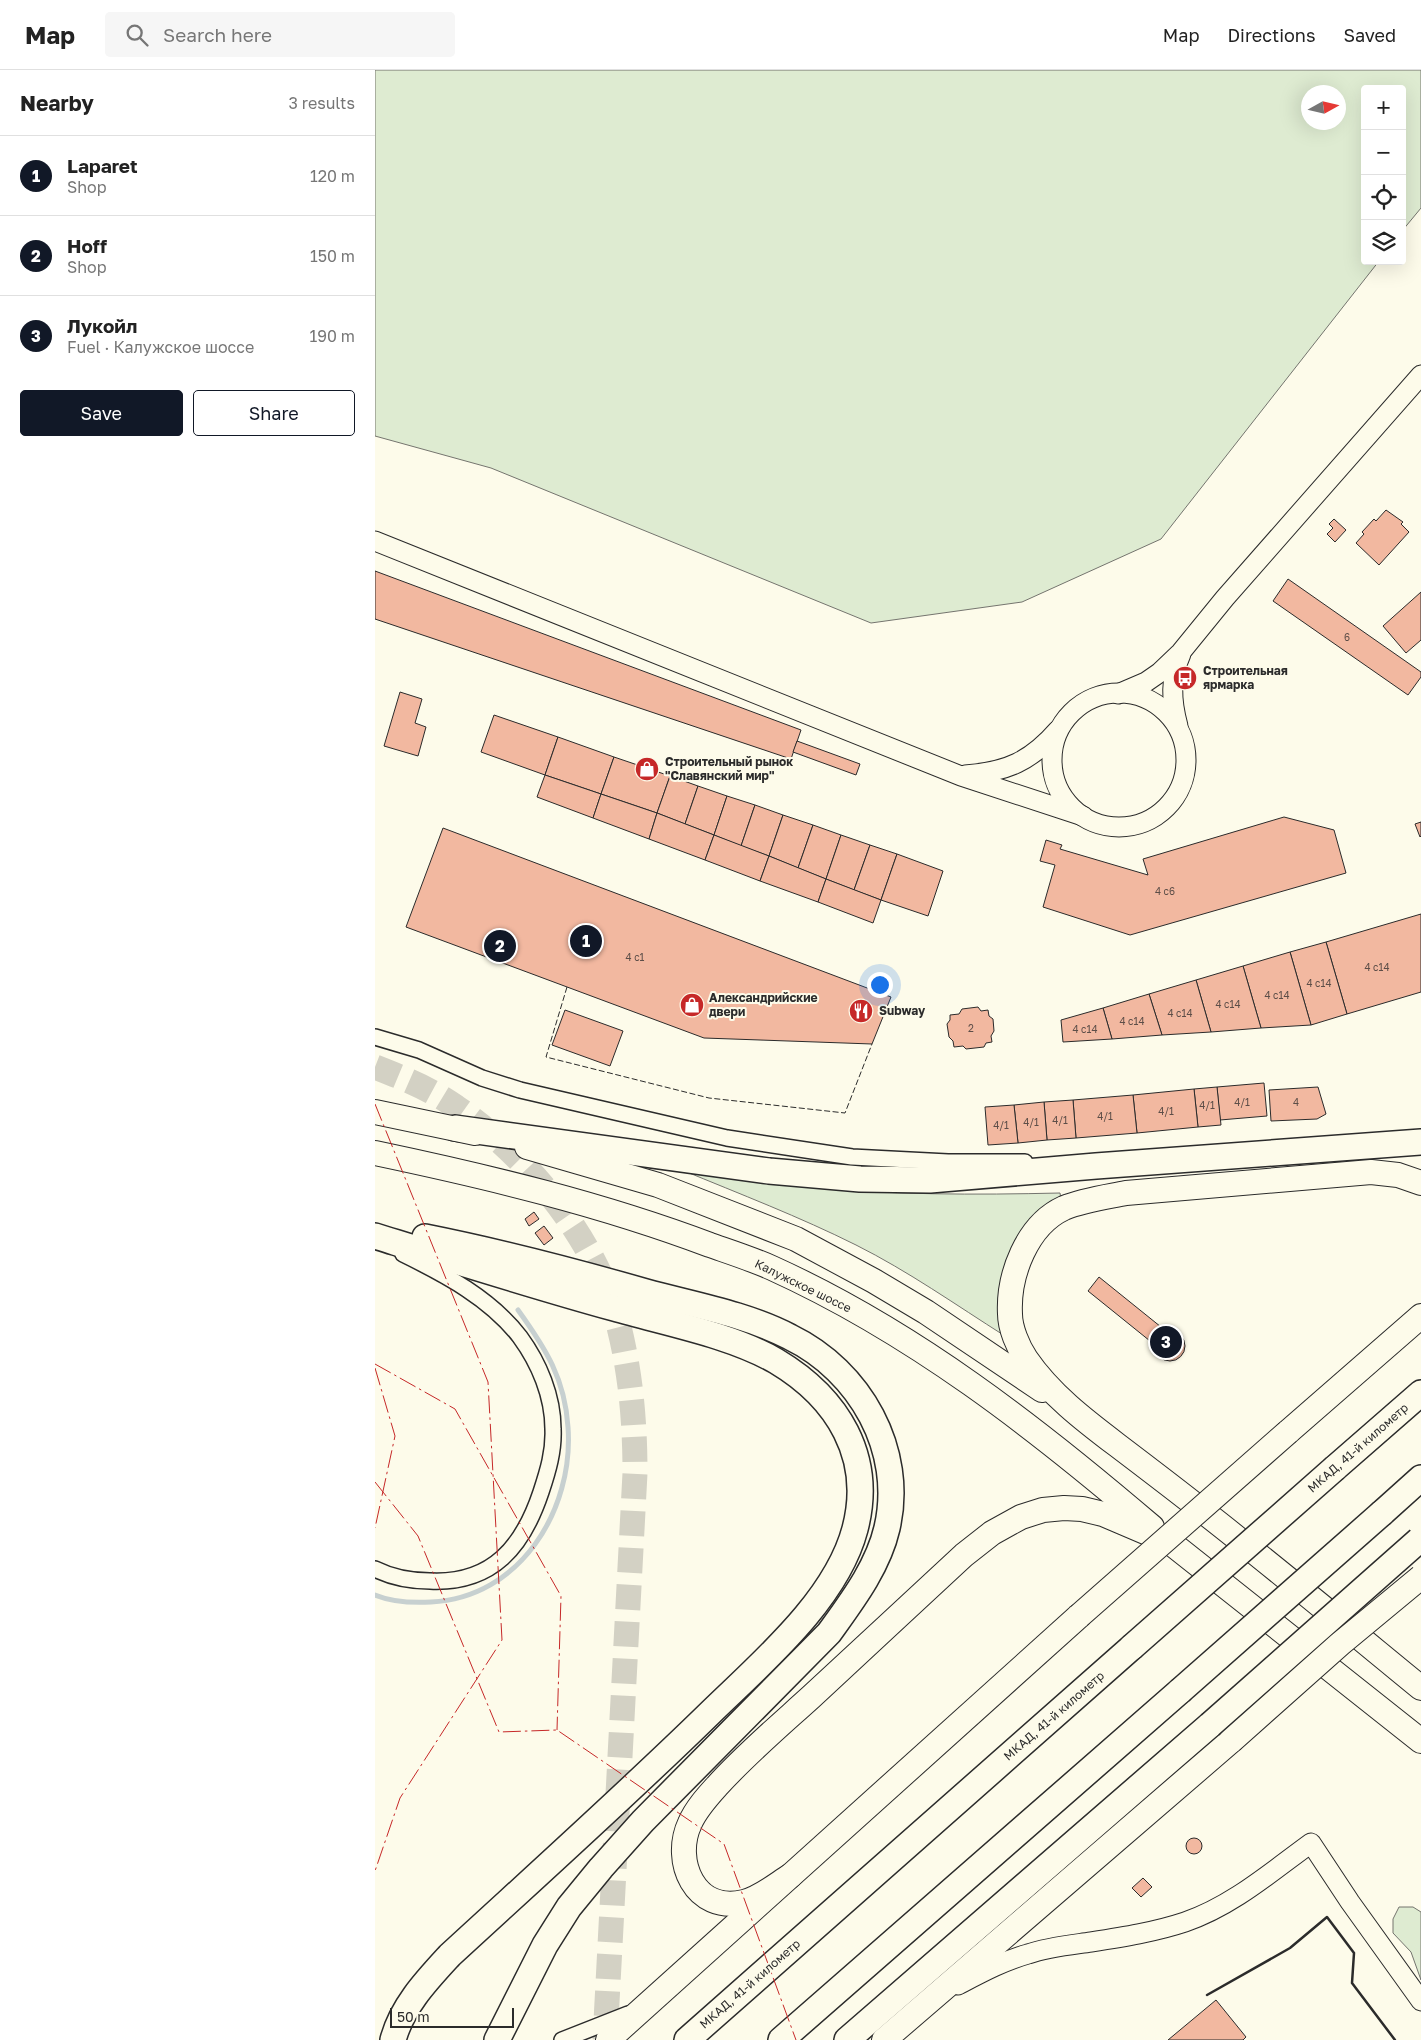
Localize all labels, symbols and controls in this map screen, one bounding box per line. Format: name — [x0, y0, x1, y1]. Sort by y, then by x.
search box — [105, 12, 455, 57]
text: Map — [25, 20, 75, 49]
icon: search — [123, 21, 151, 49]
text: Search here — [163, 23, 272, 46]
text: Map — [1163, 24, 1199, 46]
text: Directions — [1227, 24, 1315, 46]
text: Saved — [1343, 24, 1396, 46]
north arrow — [1301, 85, 1346, 130]
map controls — [1361, 85, 1406, 265]
button: + — [1361, 85, 1406, 130]
text: Nearby — [20, 90, 94, 116]
text: 3 results — [288, 93, 355, 113]
button: − — [1361, 130, 1406, 175]
text: Laparet — [67, 154, 138, 177]
text: 1 — [32, 166, 40, 186]
text: 120 m — [310, 166, 355, 186]
button: locate — [1361, 175, 1406, 220]
text: Shop — [67, 177, 107, 197]
button: layers — [1361, 220, 1406, 265]
text: Hoff — [67, 234, 107, 257]
text: 2 — [31, 246, 41, 266]
text: 150 m — [310, 246, 355, 266]
text: Shop — [67, 257, 107, 277]
text: Лукойл — [67, 314, 137, 337]
text: 3 — [31, 326, 41, 346]
text: 190 m — [309, 326, 355, 346]
text: Fuel · Калужское шоссе — [67, 337, 254, 357]
button: Save — [20, 390, 183, 436]
button: Share — [193, 390, 355, 436]
house number: 6 — [1344, 631, 1350, 643]
place label: Строительная ярмарка — [1203, 663, 1288, 692]
bus stop icon: Строительная ярмарка — [1172, 665, 1198, 691]
place label: Строительный рынок "Славянский мир" — [665, 754, 793, 783]
shop icon: Строительный рынок "Славянский мир" — [634, 756, 660, 782]
house number: 4 с6 — [1155, 885, 1175, 897]
pin: 1 — [570, 922, 602, 960]
pin: 2 — [484, 927, 516, 965]
house number: 4 с1 — [626, 951, 645, 963]
house number: 4 c14 — [1365, 961, 1390, 973]
your location — [867, 972, 893, 998]
house number: 4 c14 — [1307, 977, 1332, 989]
house number: 4 c14 — [1265, 989, 1290, 1001]
place label: Александрийские двери — [709, 990, 818, 1019]
shop icon: Александрийские двери — [679, 992, 705, 1018]
restaurant icon: Subway — [848, 998, 874, 1024]
house number: 4 c14 — [1216, 998, 1241, 1010]
place label: Subway — [879, 1003, 926, 1018]
house number: 4 c14 — [1168, 1007, 1193, 1019]
house number: 4 c14 — [1120, 1015, 1145, 1027]
house number: 2 — [968, 1022, 974, 1034]
house number: 4 c14 — [1073, 1023, 1098, 1035]
house number: 4/1 — [1234, 1096, 1250, 1108]
house number: 4 — [1293, 1096, 1299, 1108]
house number: 4/1 — [1199, 1099, 1215, 1111]
house number: 4/1 — [1158, 1105, 1174, 1117]
house number: 4/1 — [1097, 1110, 1113, 1122]
house number: 4/1 — [1052, 1114, 1068, 1126]
house number: 4/1 — [1023, 1116, 1039, 1128]
house number: 4/1 — [993, 1119, 1009, 1131]
street label: Калужское шоссе — [752, 1256, 854, 1315]
pin: 3 — [1150, 1323, 1182, 1361]
street label: МКАД, 41-й километр — [1304, 1400, 1411, 1495]
street label: МКАД, 41-й километр — [1000, 1668, 1107, 1763]
street label: МКАД, 41-й километр — [696, 1936, 803, 2031]
scale bar — [390, 2005, 514, 2028]
text: 50 m — [397, 2008, 430, 2025]

